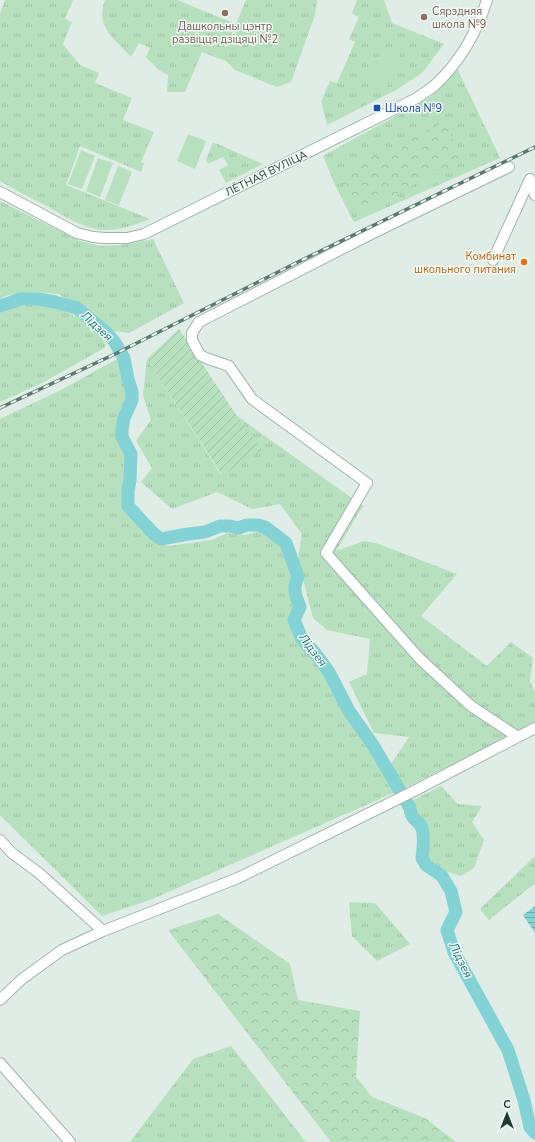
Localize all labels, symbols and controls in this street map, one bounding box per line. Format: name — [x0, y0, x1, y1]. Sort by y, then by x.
place label: Сярэдняя школа №9 — [432, 4, 486, 32]
marker: Дашкольны цэнтр развіцця дзіцяці №2 — [220, 8, 230, 18]
marker: Сярэдняя школа №9 — [419, 12, 429, 22]
place label: Дашкольны цэнтр развіцця дзіцяці №2 — [172, 19, 278, 47]
place label: Школа №9 — [385, 101, 442, 116]
marker: Школа №9 — [372, 103, 382, 113]
street label: ЛЁТНАЯ ВУЛІЦА — [223, 147, 310, 200]
place label: Комбинат школьного питания — [414, 249, 516, 277]
marker: Комбинат школьного питания — [519, 257, 529, 267]
water label: Лідзея — [77, 307, 116, 345]
water label: Лідзея — [295, 629, 331, 670]
water label: Лідзея — [445, 939, 476, 981]
north arrow — [487, 1094, 527, 1134]
text: С — [503, 1097, 511, 1112]

